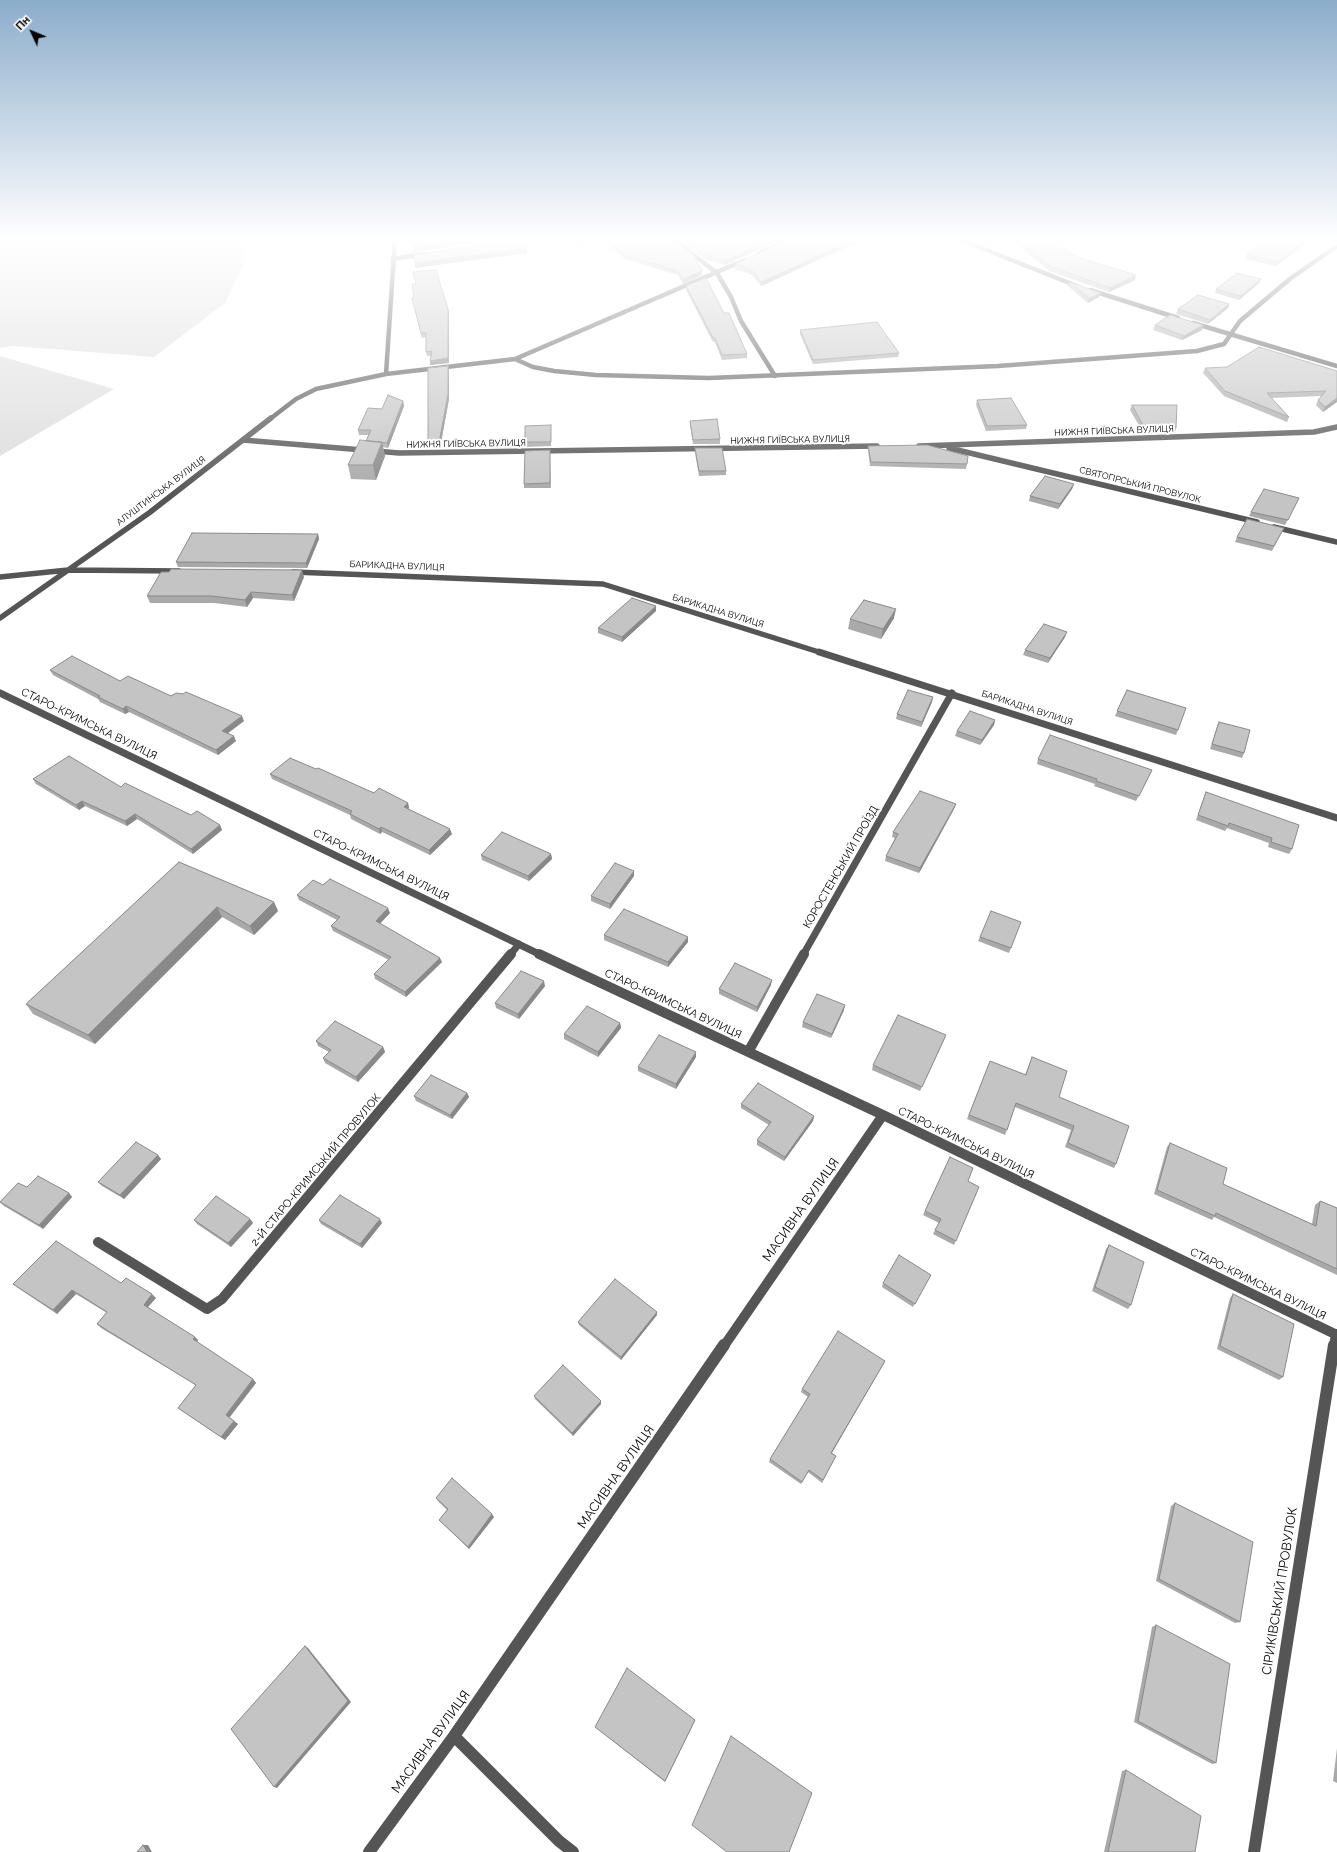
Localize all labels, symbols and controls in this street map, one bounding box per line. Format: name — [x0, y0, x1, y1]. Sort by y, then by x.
north arrow — [12, 12, 52, 52]
text: Пн — [13, 14, 33, 33]
street label: НИЖНЯ ГИЇВСЬКА ВУЛИЦЯ — [1054, 424, 1174, 438]
street label: НИЖНЯ ГИЇВСЬКА ВУЛИЦЯ — [730, 434, 850, 446]
street label: НИЖНЯ ГИЇВСЬКА ВУЛИЦЯ — [406, 438, 526, 450]
street label: АЛУШТИНСЬКА ВУЛИЦЯ — [114, 454, 208, 528]
street label: СВЯТОГІРСЬКИЙ ПРОВУЛОК — [1078, 465, 1202, 505]
street label: БАРИКАДНА ВУЛИЦЯ — [349, 559, 445, 573]
street label: БАРИКАДНА ВУЛИЦЯ — [671, 592, 765, 630]
street label: СТАРО-КРИМСЬКА ВУЛИЦЯ — [19, 685, 159, 763]
street label: БАРИКАДНА ВУЛИЦЯ — [980, 688, 1074, 728]
street label: КОРОСТЕНСЬКИЙ ПРОЇЗД — [800, 803, 882, 931]
street label: СТАРО-КРИМСЬКА ВУЛИЦЯ — [311, 826, 451, 904]
street label: СТАРО-КРИМСЬКА ВУЛИЦЯ — [602, 966, 744, 1042]
street label: 2-Й СТАРО-КРИМСЬКИЙ ПРОВУЛОК — [248, 1091, 384, 1249]
street label: СТАРО-КРИМСЬКА ВУЛИЦЯ — [896, 1104, 1036, 1182]
street label: МАСИВНА ВУЛИЦЯ — [759, 1155, 843, 1265]
street label: СТАРО-КРИМСЬКА ВУЛИЦЯ — [1188, 1245, 1328, 1323]
street label: МАСИВНА ВУЛИЦЯ — [574, 1422, 658, 1532]
street label: СІРИКІВСЬКИЙ ПРОВУЛОК — [1259, 1506, 1301, 1676]
street label: МАСИВНА ВУЛИЦЯ — [389, 1688, 473, 1796]

